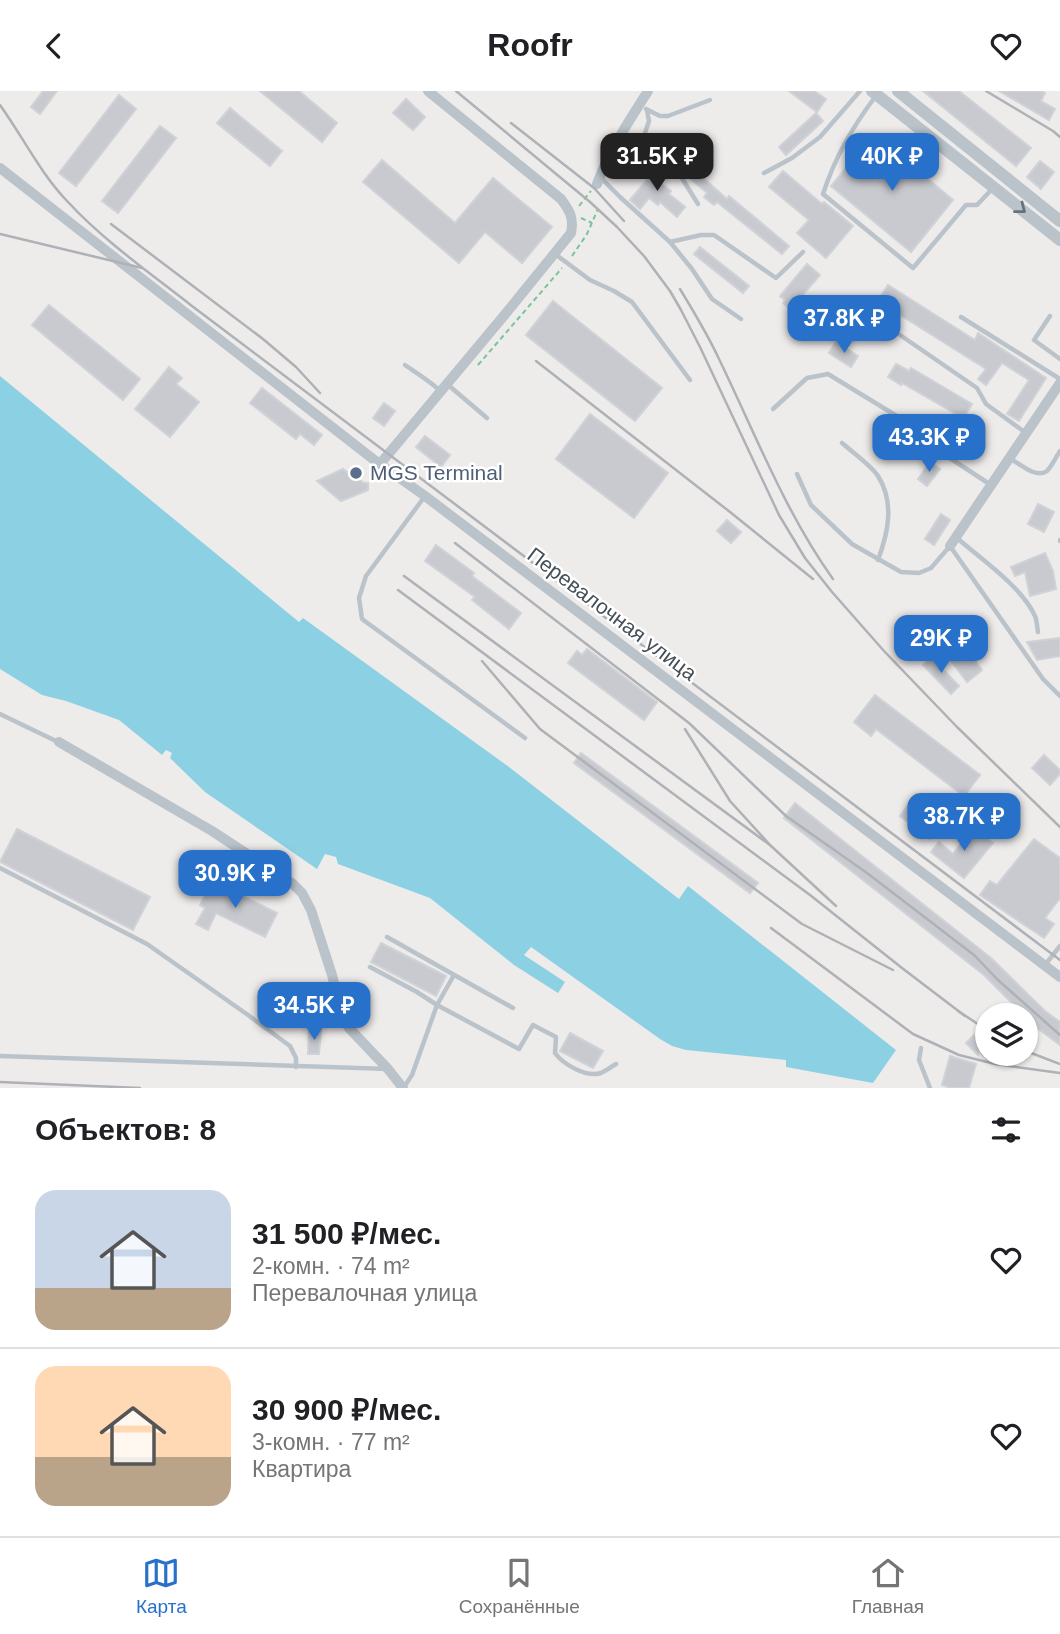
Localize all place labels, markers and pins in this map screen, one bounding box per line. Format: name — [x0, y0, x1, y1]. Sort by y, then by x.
pin: 31.5K ₽ — [592, 133, 722, 193]
pin: 40K ₽ — [843, 133, 941, 193]
pin: 37.8K ₽ — [779, 295, 909, 355]
pin: 43.3K ₽ — [864, 415, 994, 474]
place label: MGS Terminal — [370, 461, 503, 484]
marker: MGS Terminal — [348, 465, 364, 481]
pin: 29K ₽ — [892, 615, 990, 675]
pin: 38.7K ₽ — [899, 793, 1029, 853]
pin: 30.9K ₽ — [170, 851, 300, 910]
pin: 34.5K ₽ — [249, 983, 379, 1042]

